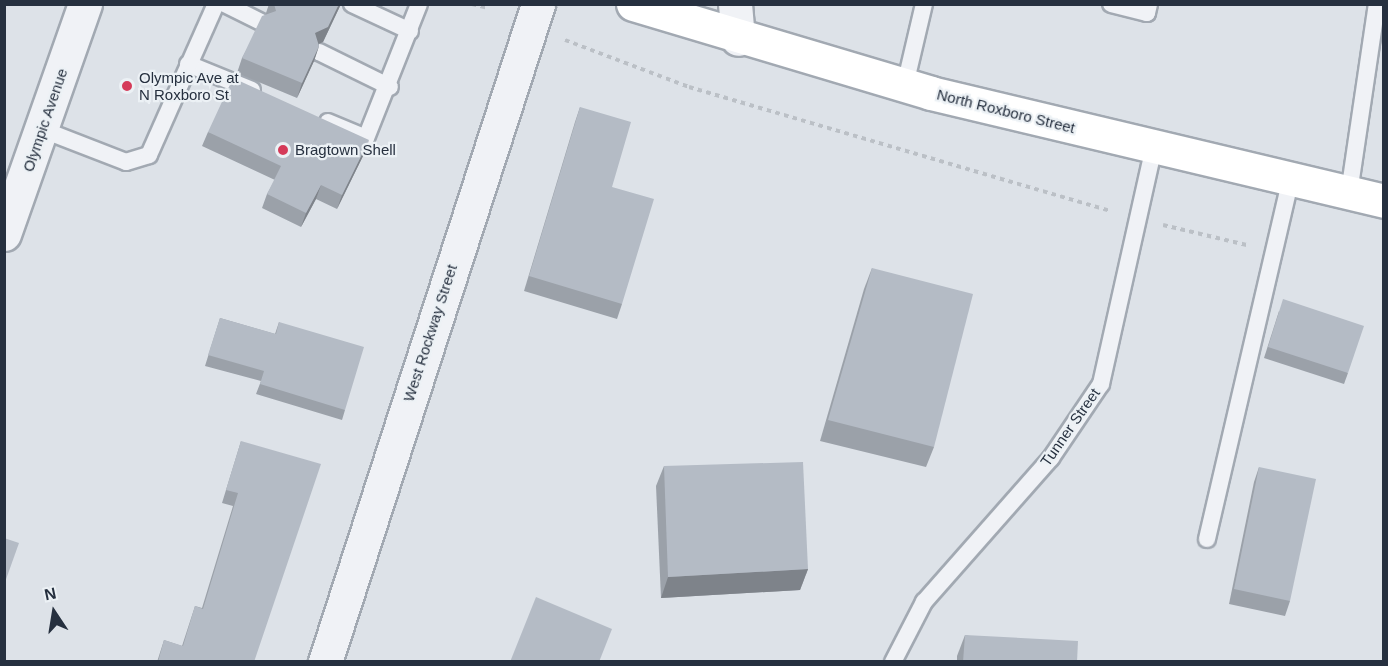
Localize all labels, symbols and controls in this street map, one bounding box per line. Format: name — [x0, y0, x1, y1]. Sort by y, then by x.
street label: Olympic Avenue — [19, 66, 71, 174]
place label: Olympic Ave at N Roxboro St — [139, 68, 240, 103]
marker: Olympic Ave at N Roxboro St — [120, 79, 134, 93]
street label: North Roxboro Street — [935, 85, 1077, 137]
place label: Bragtown Shell — [295, 141, 396, 159]
marker: Bragtown Shell — [276, 143, 290, 157]
street label: West Rockway Street — [399, 262, 461, 404]
street label: Tunner Street — [1036, 385, 1104, 469]
north arrow — [24, 582, 84, 642]
text: N — [43, 584, 58, 603]

